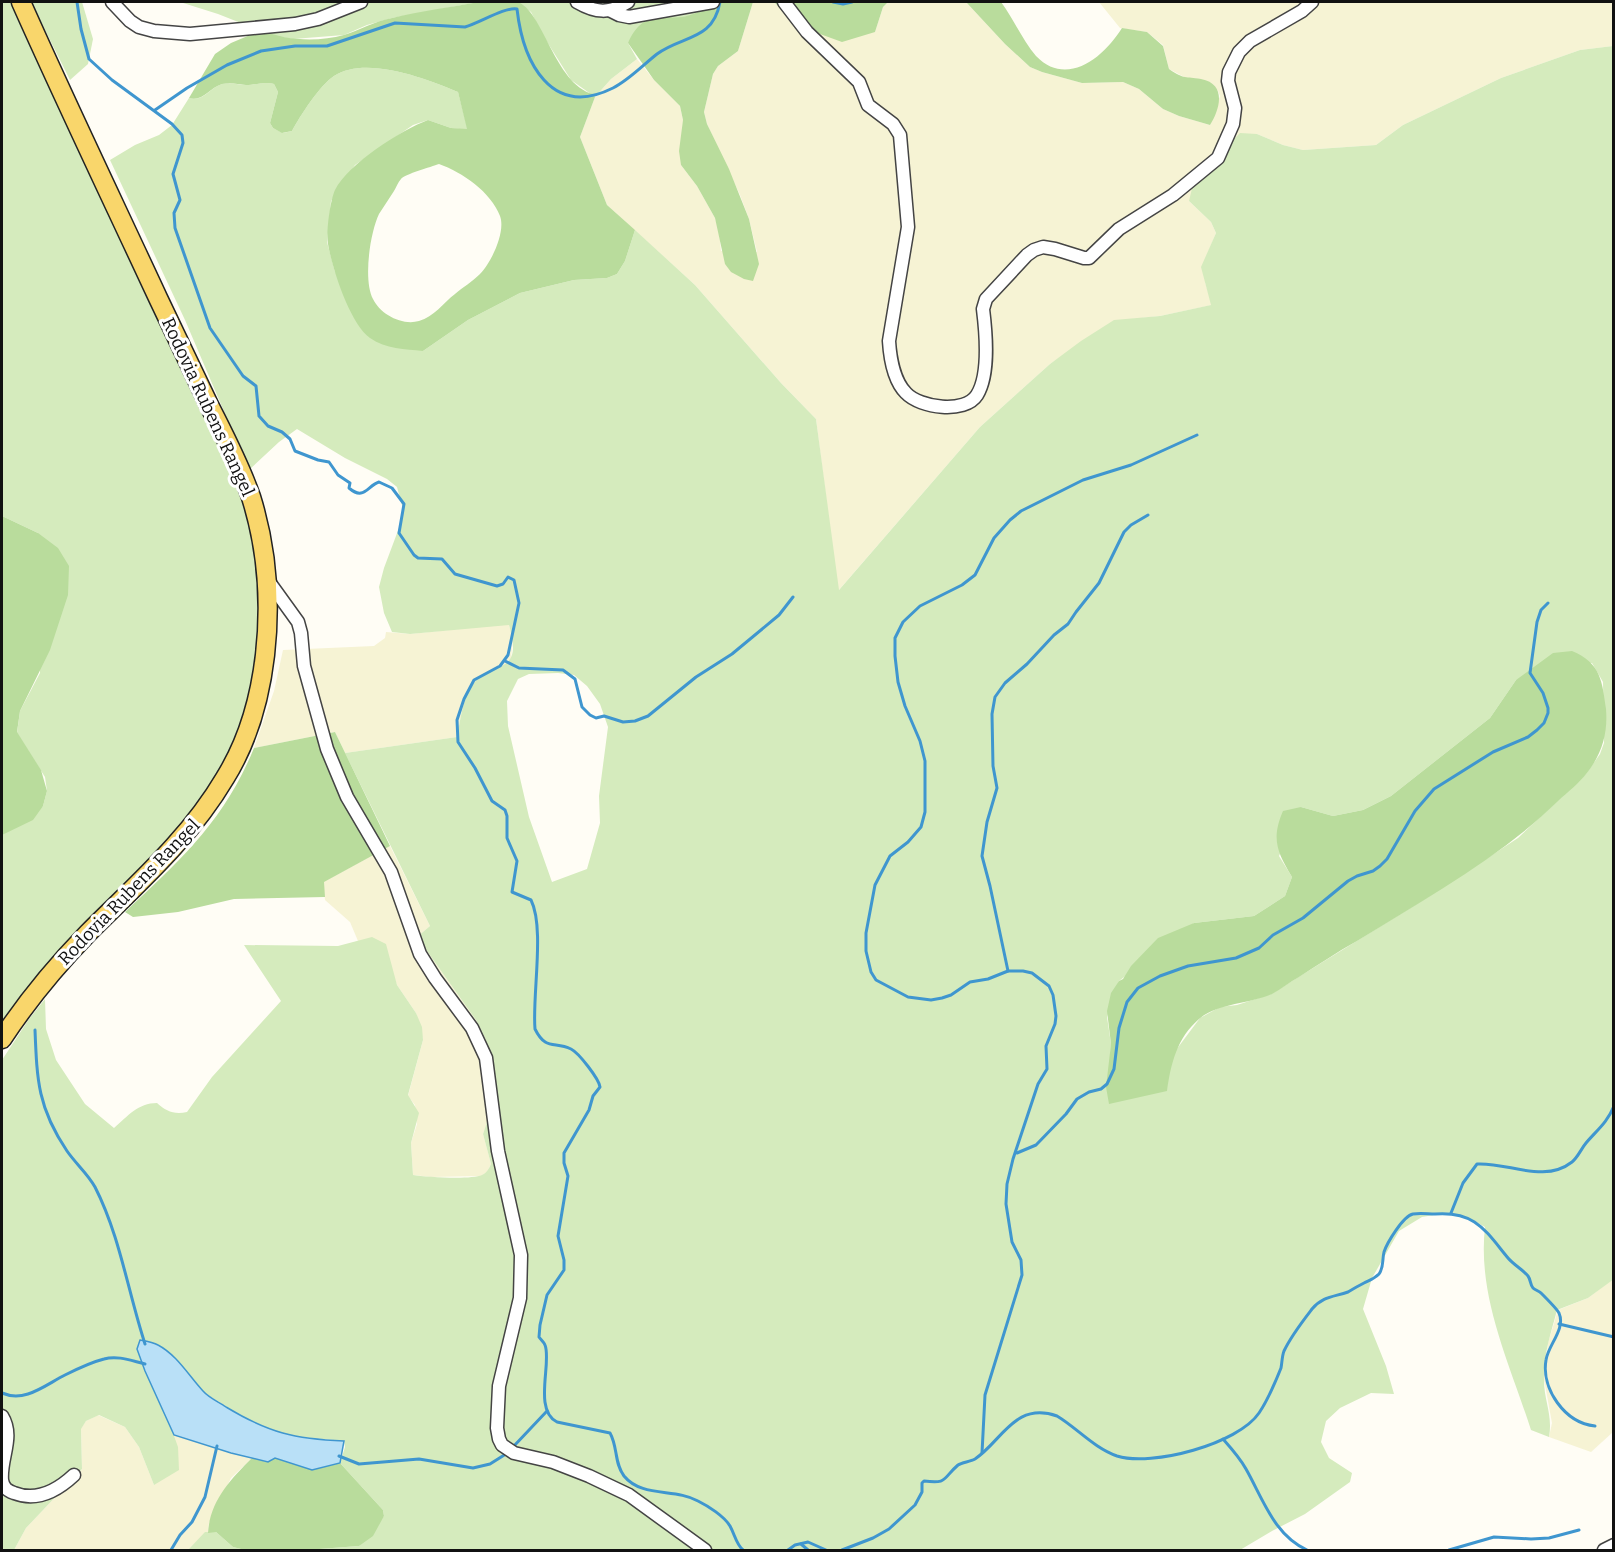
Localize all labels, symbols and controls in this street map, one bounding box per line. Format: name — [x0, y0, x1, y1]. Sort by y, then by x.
street label: Rodovia Rubens Rangel — [157, 314, 259, 500]
street label: Rodovia Rubens Rangel — [53, 814, 205, 970]

